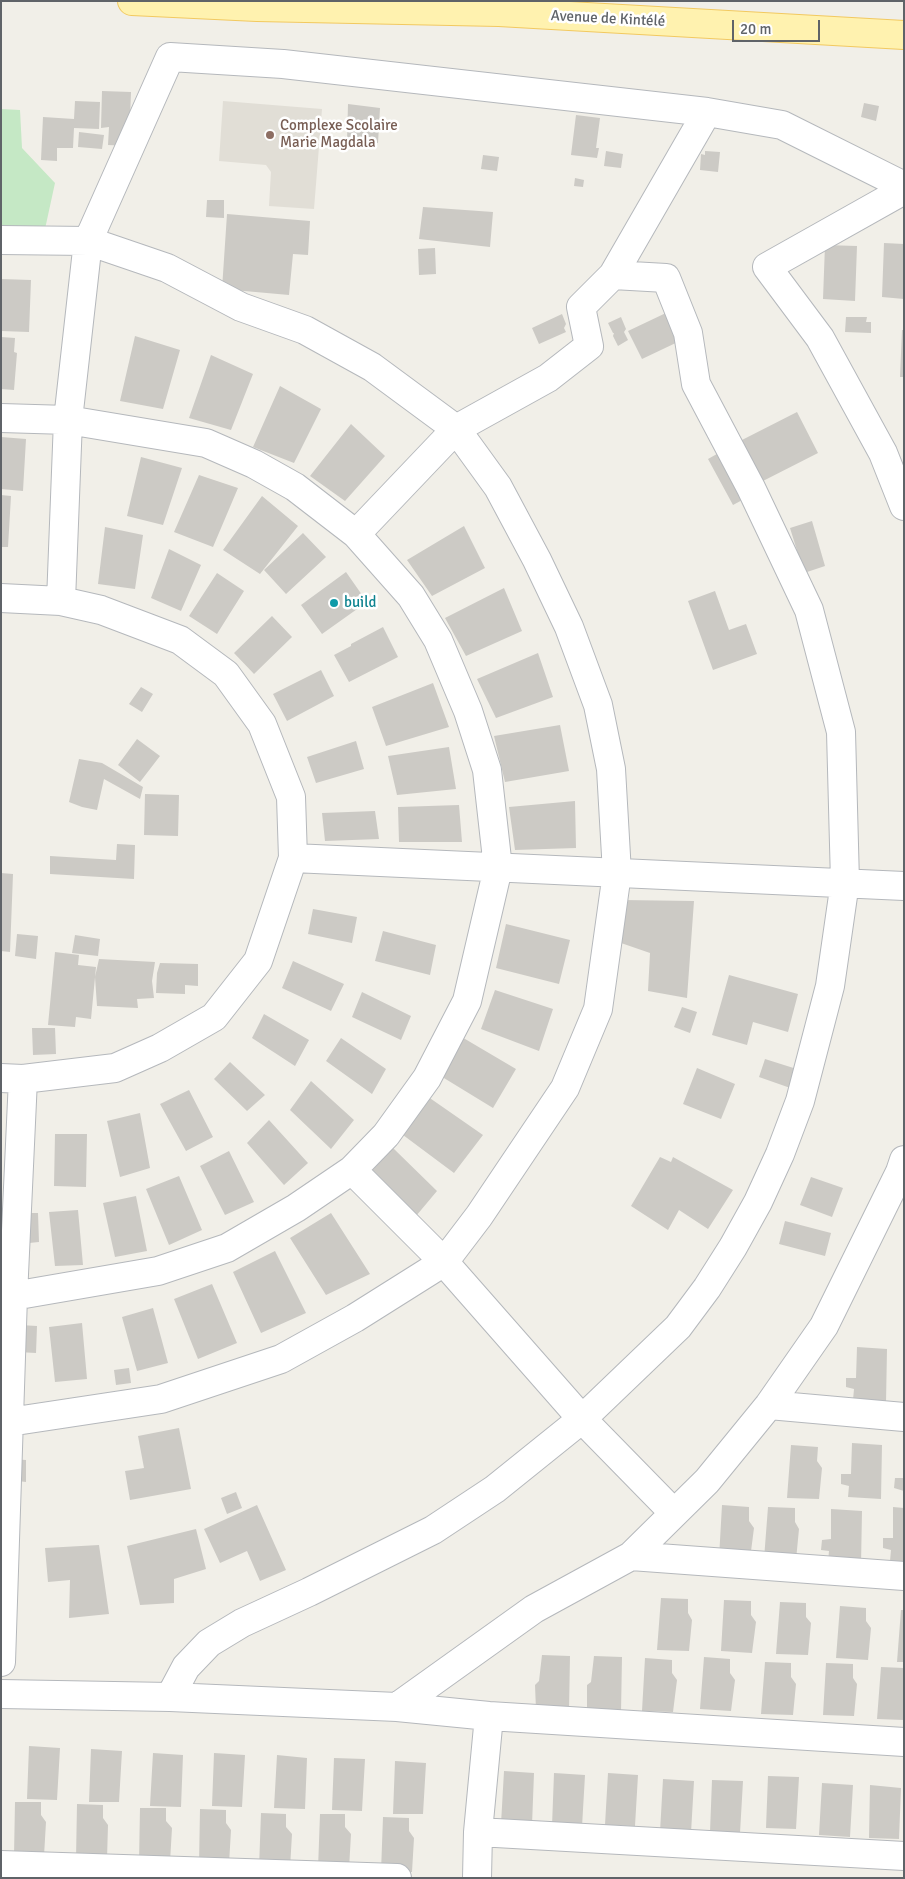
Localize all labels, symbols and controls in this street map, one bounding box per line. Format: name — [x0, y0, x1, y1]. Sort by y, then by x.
street label: Avenue de Kintélé — [550, 7, 666, 31]
scale bar — [735, 10, 822, 42]
text: 20 m — [740, 20, 771, 38]
place label: Complexe Scolaire Marie Magdala — [280, 117, 398, 152]
marker: Complexe Scolaire Marie Magdala — [264, 129, 276, 141]
place label: build — [344, 594, 376, 612]
marker: build — [328, 597, 340, 609]

